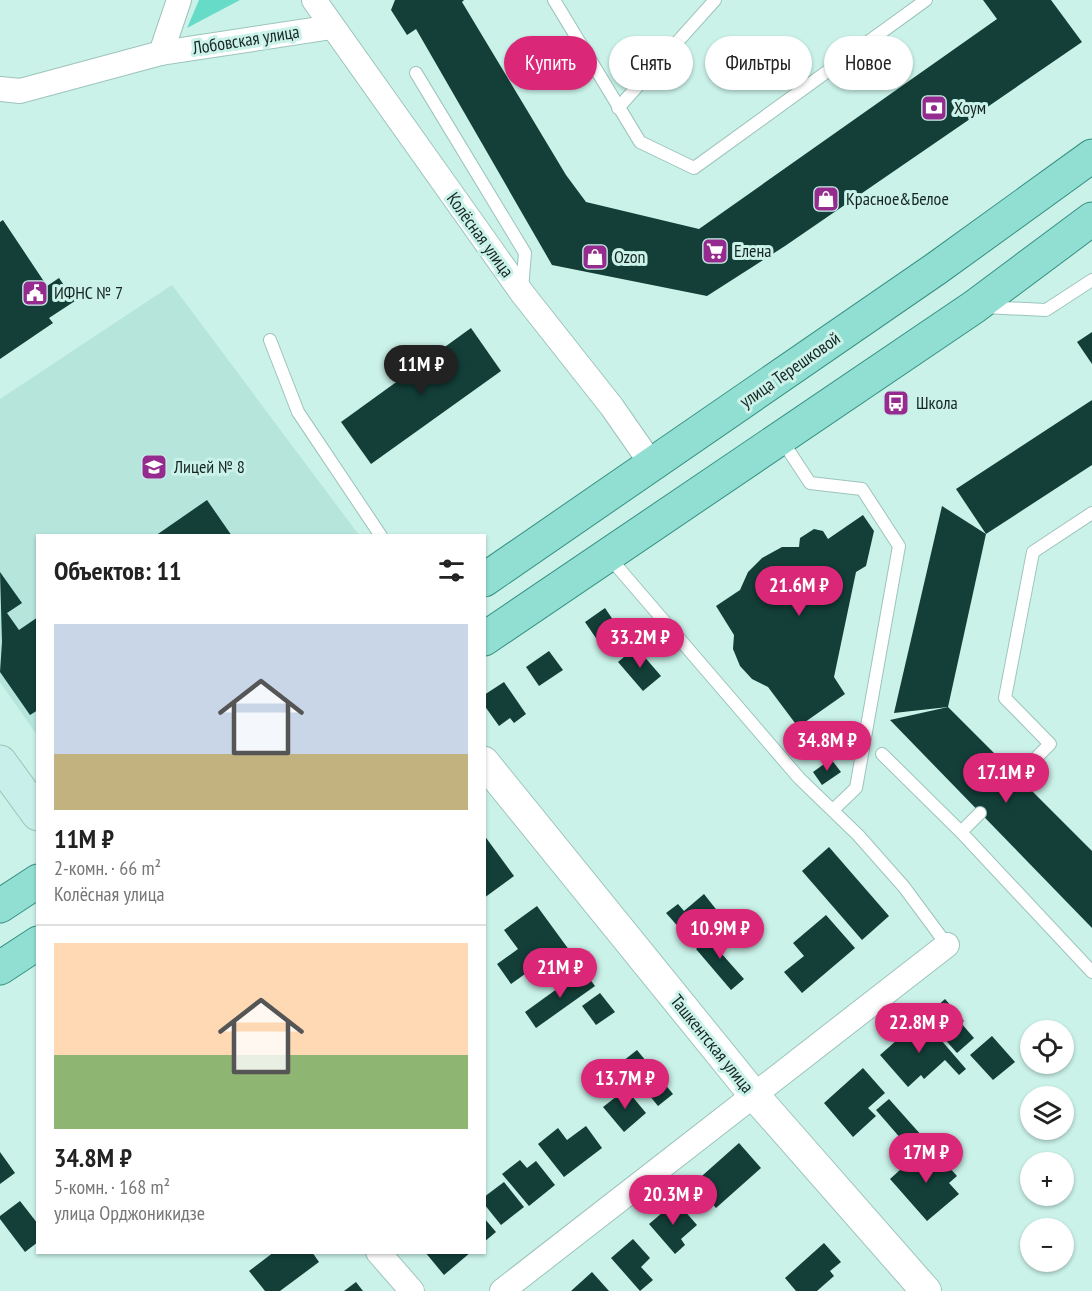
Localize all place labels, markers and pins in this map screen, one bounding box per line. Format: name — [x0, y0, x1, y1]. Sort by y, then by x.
bank icon: Хоум — [919, 93, 949, 123]
place label: Хоум — [954, 96, 986, 119]
shop icon: Красное&Белое — [811, 184, 841, 214]
place label: Красное&Белое — [846, 187, 949, 210]
supermarket icon: Елена — [700, 236, 730, 266]
place label: Елена — [734, 239, 772, 262]
shop icon: Ozon — [580, 242, 610, 272]
place label: Ozon — [614, 245, 646, 268]
public building icon: ИФНС № 7 — [20, 278, 50, 308]
place label: ИФНС № 7 — [54, 281, 123, 304]
pin: 11M ₽ — [379, 345, 463, 396]
bus stop icon: Школа — [881, 388, 911, 418]
place label: Школа — [916, 391, 958, 414]
school or university icon: Лицей № 8 — [139, 452, 169, 482]
place label: Лицей № 8 — [173, 455, 245, 478]
pin: 21.6M ₽ — [744, 566, 854, 617]
pin: 33.2M ₽ — [585, 618, 695, 669]
pin: 34.8M ₽ — [772, 721, 882, 772]
pin: 17.1M ₽ — [951, 753, 1061, 804]
pin: 10.9M ₽ — [665, 909, 775, 960]
pin: 21M ₽ — [518, 948, 602, 999]
pin: 22.8M ₽ — [864, 1003, 974, 1054]
pin: 13.7M ₽ — [570, 1059, 680, 1110]
pin: 17M ₽ — [884, 1133, 968, 1184]
pin: 20.3M ₽ — [618, 1175, 728, 1226]

